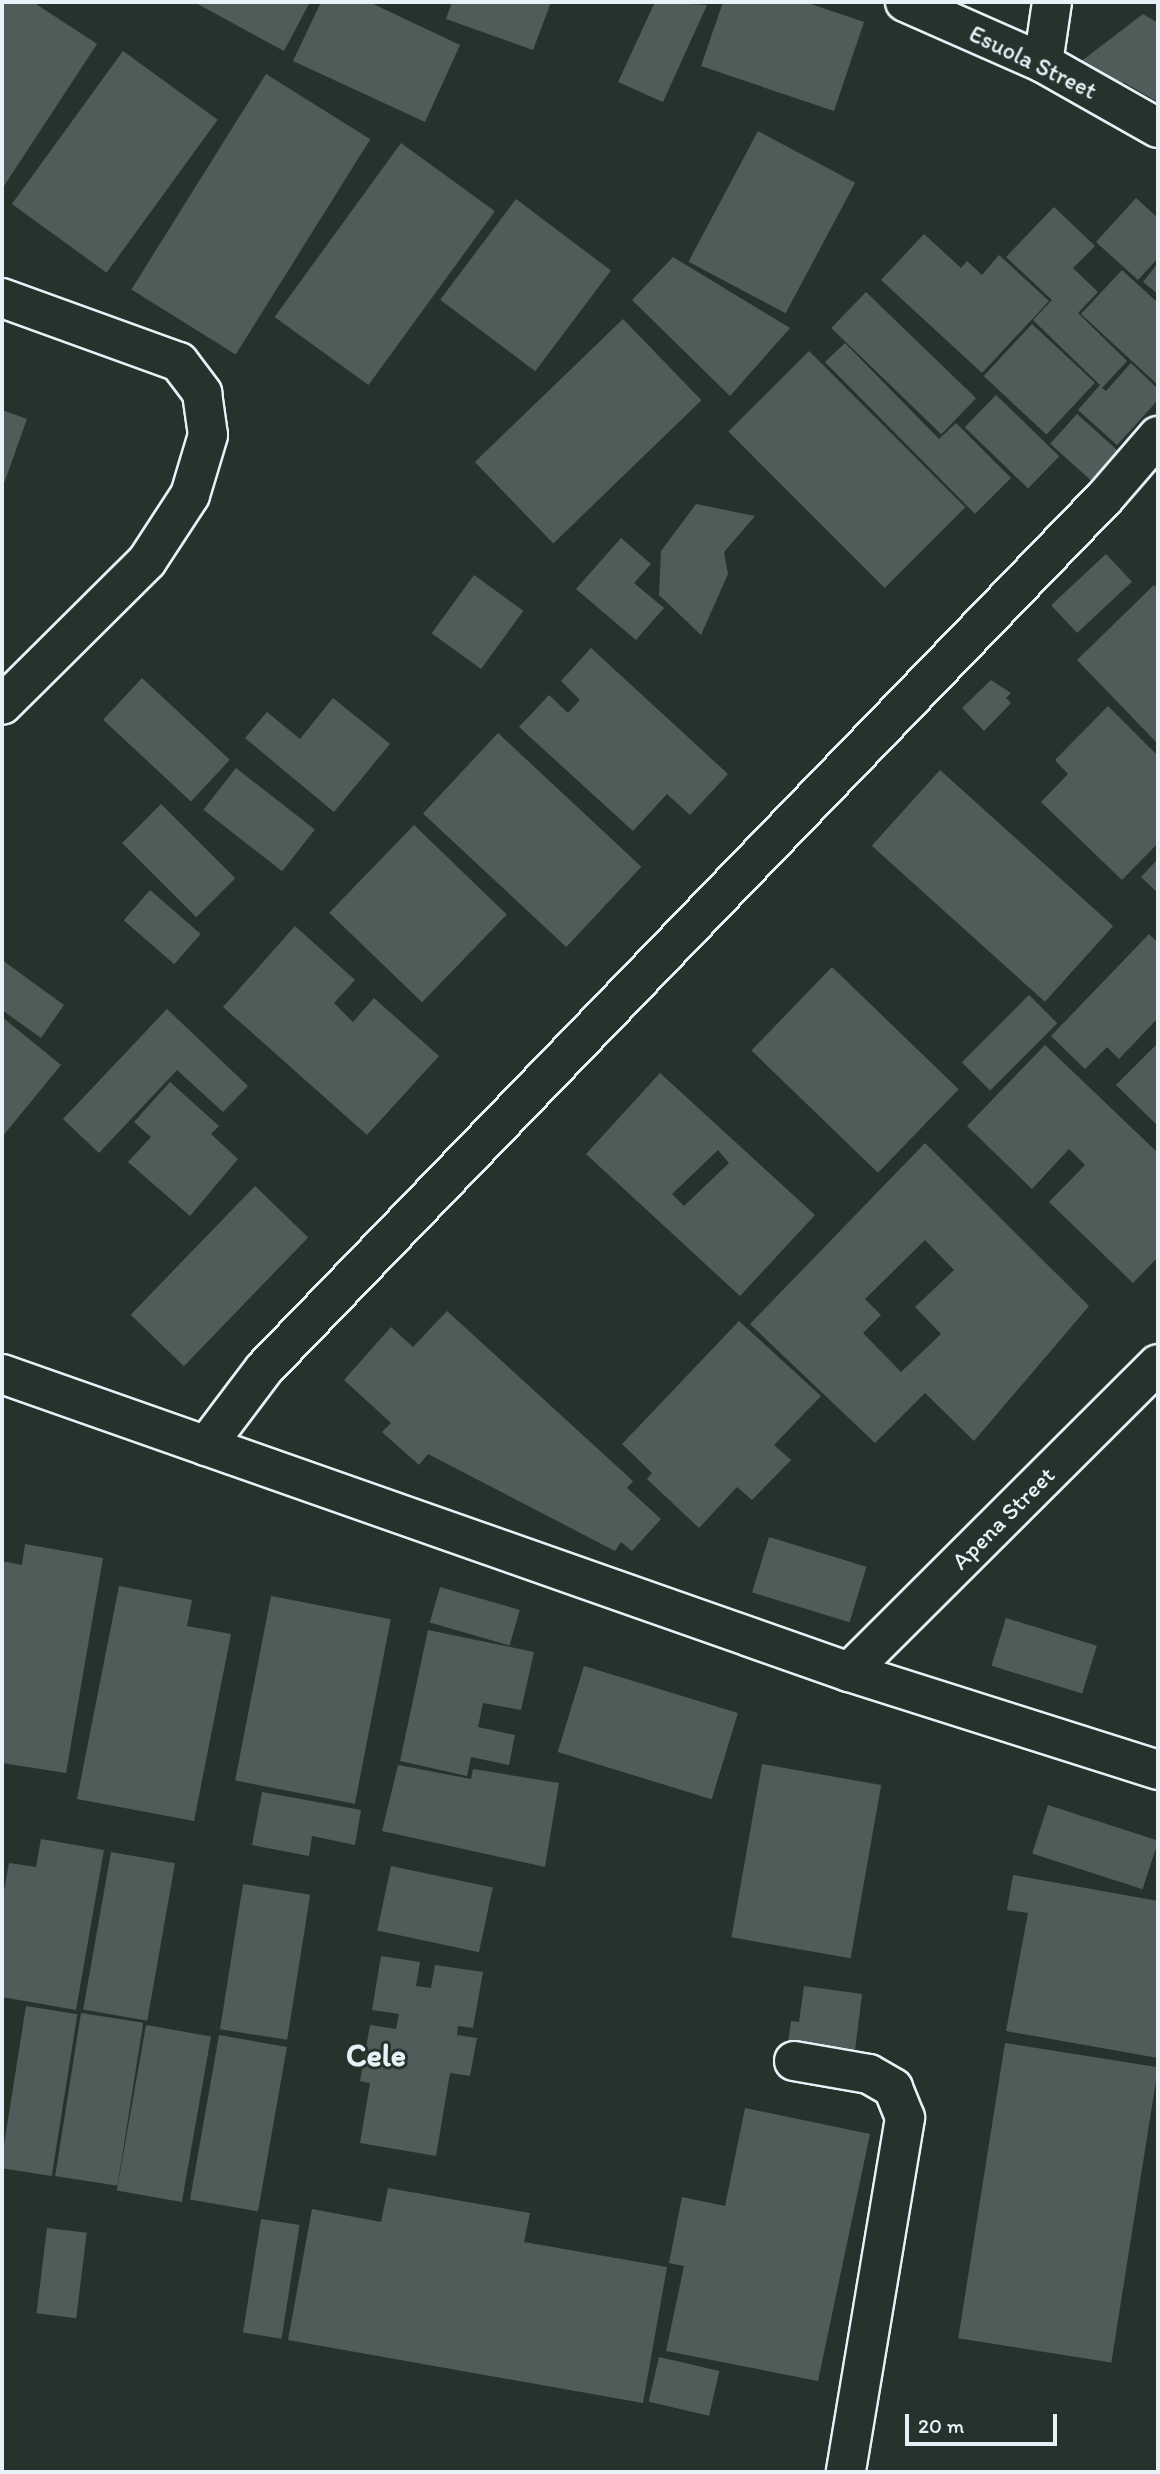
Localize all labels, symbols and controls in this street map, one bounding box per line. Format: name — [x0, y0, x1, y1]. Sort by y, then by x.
street label: Esuola Street — [965, 19, 1101, 105]
street label: Apena Street — [946, 1461, 1060, 1575]
district label: Cele — [346, 2036, 406, 2074]
scale bar — [908, 2400, 1060, 2444]
text: 20 m — [918, 2413, 964, 2438]

